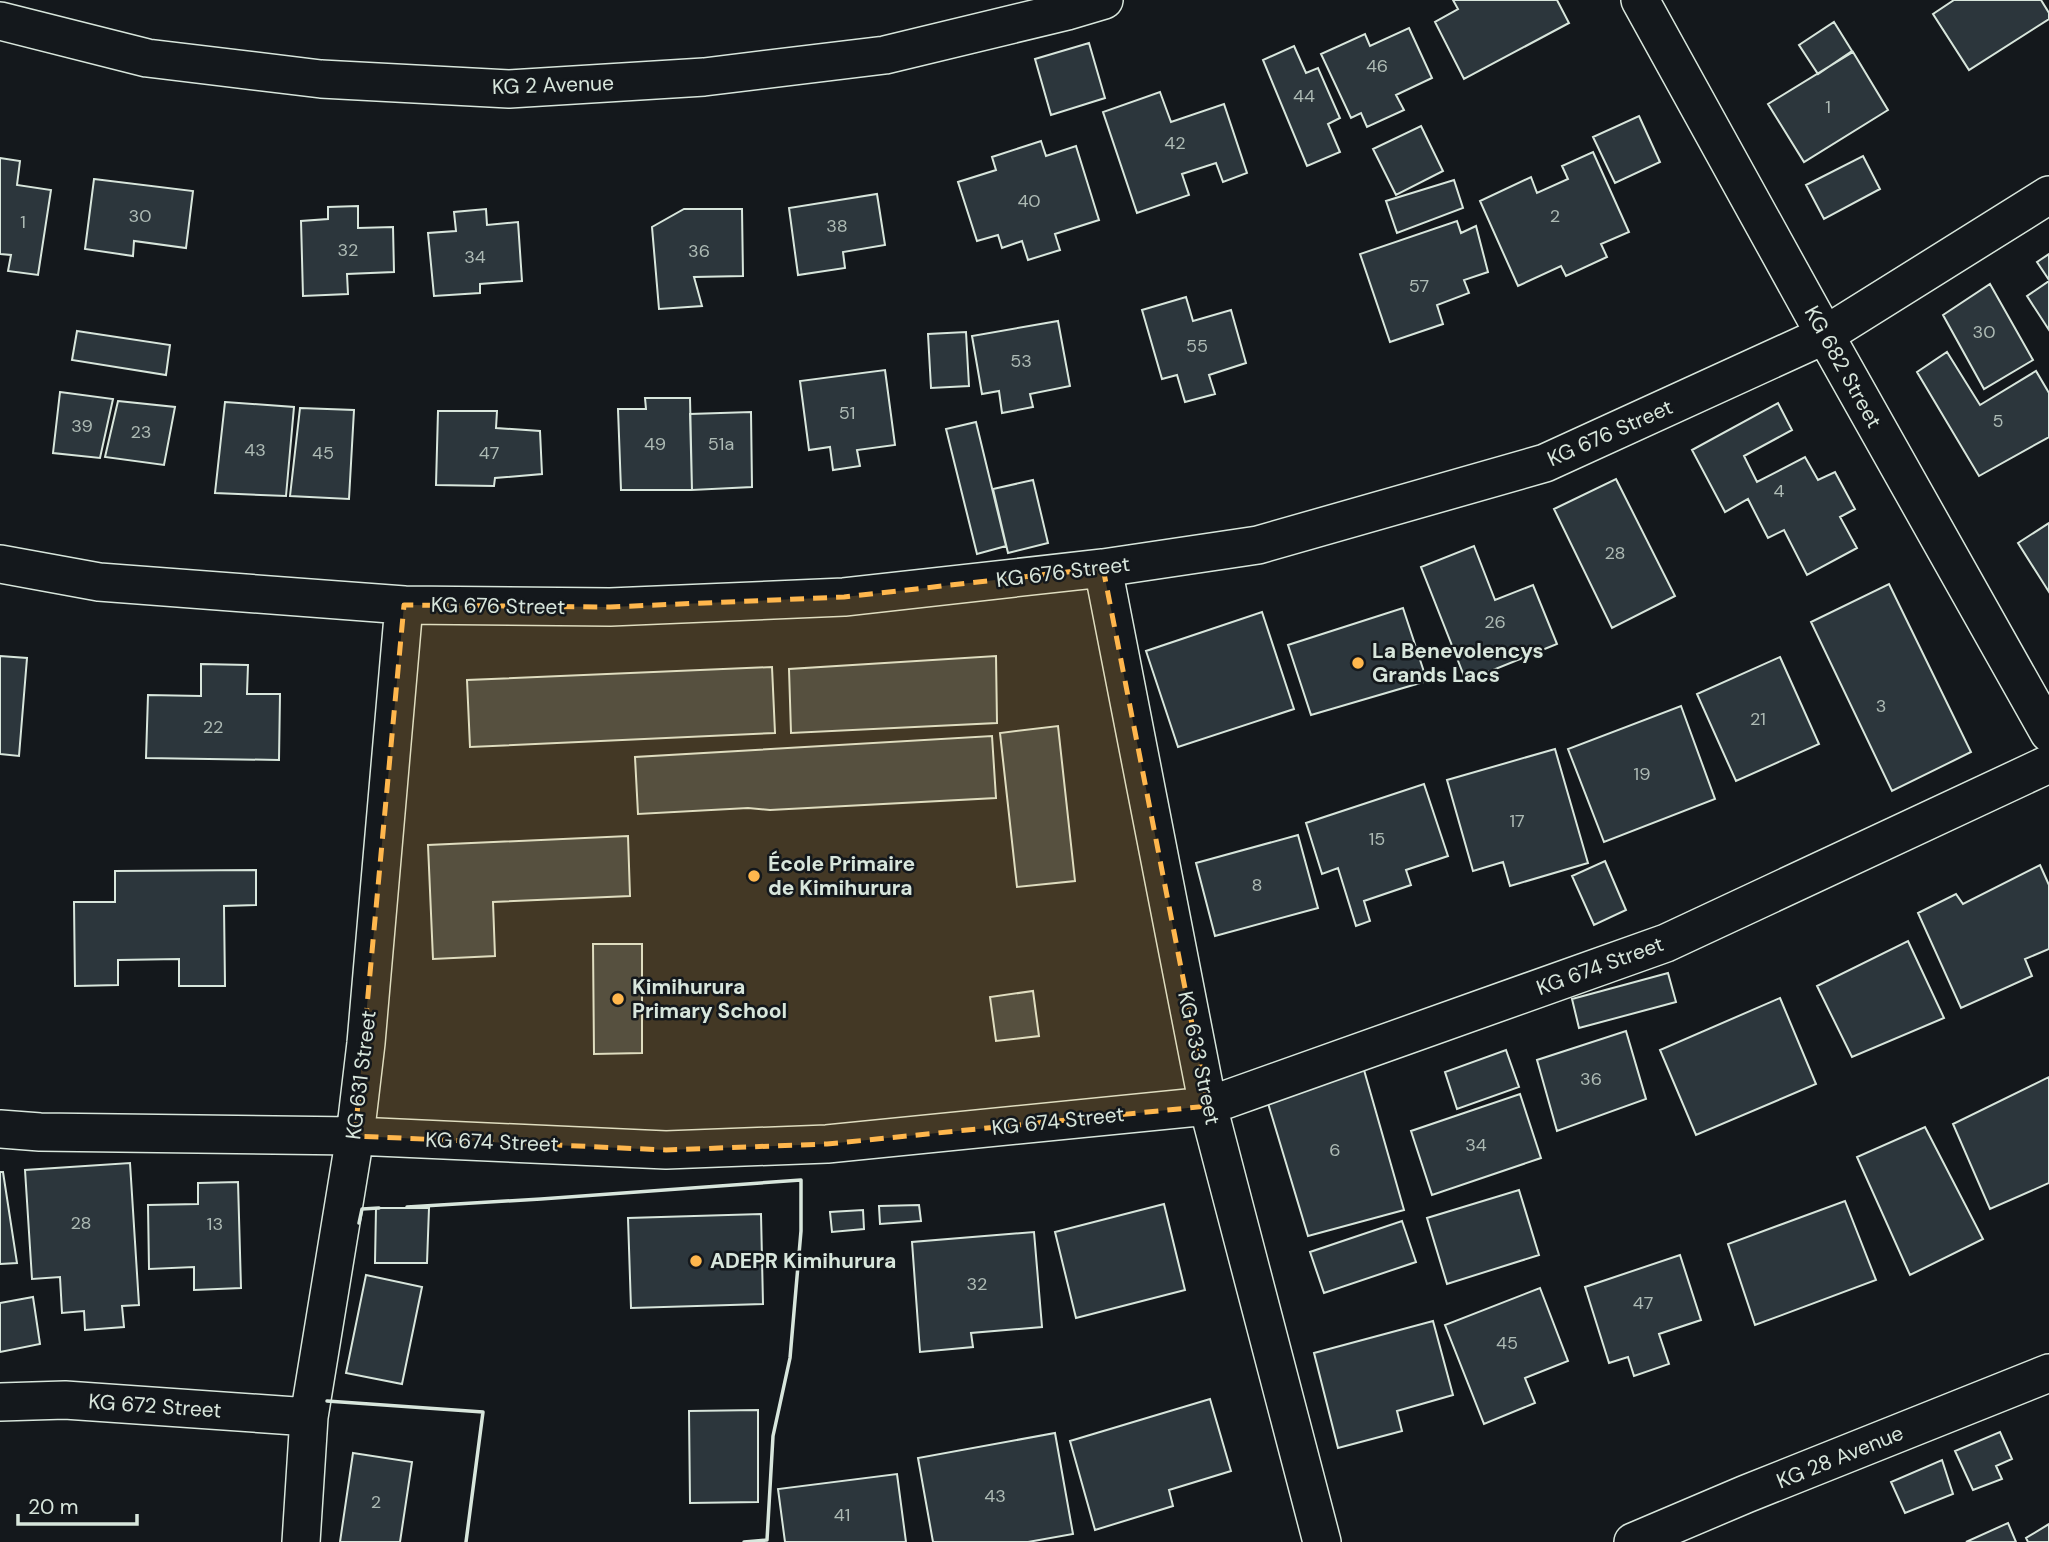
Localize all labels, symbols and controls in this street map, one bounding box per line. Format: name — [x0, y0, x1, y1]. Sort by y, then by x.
house number: 46 — [1366, 54, 1388, 78]
street label: KG 2 Avenue — [492, 69, 614, 101]
house number: 44 — [1293, 84, 1315, 108]
house number: 1 — [1825, 95, 1831, 119]
house number: 42 — [1164, 131, 1186, 155]
house number: 40 — [1017, 189, 1041, 213]
house number: 30 — [129, 204, 151, 228]
house number: 2 — [1550, 204, 1560, 228]
house number: 1 — [20, 210, 26, 234]
house number: 38 — [826, 214, 848, 238]
house number: 32 — [337, 238, 359, 262]
house number: 36 — [688, 239, 710, 263]
house number: 34 — [464, 245, 486, 269]
house number: 57 — [1409, 274, 1429, 298]
street label: KG 682 Street — [1798, 301, 1888, 433]
house number: 30 — [1973, 320, 1995, 344]
house number: 55 — [1186, 334, 1208, 358]
house number: 53 — [1010, 349, 1032, 373]
street label: KG 676 Street — [1543, 393, 1677, 473]
house number: 51 — [839, 401, 855, 425]
house number: 5 — [1993, 409, 2003, 433]
house number: 39 — [71, 414, 93, 438]
house number: 23 — [130, 420, 152, 444]
house number: 49 — [644, 432, 666, 456]
house number: 51a — [708, 432, 734, 456]
house number: 43 — [244, 438, 266, 462]
house number: 45 — [312, 441, 334, 465]
house number: 47 — [479, 441, 499, 465]
house number: 4 — [1774, 479, 1785, 503]
house number: 28 — [1604, 541, 1626, 565]
street label: KG 676 Street — [995, 550, 1131, 594]
street label: KG 676 Street — [431, 591, 565, 621]
house number: 26 — [1484, 610, 1506, 634]
place label: La Benevolencys Grands Lacs — [1372, 637, 1544, 689]
marker: La Benevolencys Grands Lacs — [1350, 655, 1366, 671]
house number: 3 — [1876, 694, 1886, 718]
house number: 21 — [1750, 707, 1766, 731]
house number: 22 — [203, 715, 223, 739]
house number: 19 — [1634, 762, 1650, 786]
house number: 17 — [1509, 809, 1525, 833]
house number: 15 — [1369, 827, 1385, 851]
place label: École Primaire de Kimihurura — [768, 850, 915, 902]
marker: École Primaire de Kimihurura — [746, 868, 762, 884]
house number: 8 — [1252, 873, 1262, 897]
street label: KG 674 Street — [1533, 930, 1667, 1002]
place label: Kimihurura Primary School — [632, 973, 787, 1025]
street label: KG 633 Street — [1171, 989, 1227, 1127]
marker: Kimihurura Primary School — [610, 991, 626, 1007]
street label: KG 631 Street — [339, 1009, 383, 1141]
house number: 36 — [1580, 1067, 1602, 1091]
street label: KG 674 Street — [990, 1100, 1126, 1142]
street label: KG 674 Street — [425, 1126, 559, 1158]
house number: 34 — [1465, 1133, 1487, 1157]
house number: 6 — [1329, 1138, 1341, 1162]
house number: 28 — [70, 1211, 92, 1235]
house number: 13 — [207, 1212, 223, 1236]
place label: ADEPR Kimihurura — [710, 1247, 896, 1275]
marker: ADEPR Kimihurura — [688, 1253, 704, 1269]
house number: 32 — [966, 1272, 988, 1296]
house number: 47 — [1633, 1291, 1653, 1315]
house number: 45 — [1496, 1331, 1518, 1355]
street label: KG 672 Street — [87, 1387, 223, 1425]
street label: KG 28 Avenue — [1772, 1419, 1908, 1495]
scale bar — [18, 1482, 136, 1526]
house number: 43 — [984, 1484, 1006, 1508]
house number: 2 — [371, 1490, 381, 1514]
text: 20 m — [28, 1493, 79, 1521]
house number: 41 — [834, 1503, 850, 1527]

